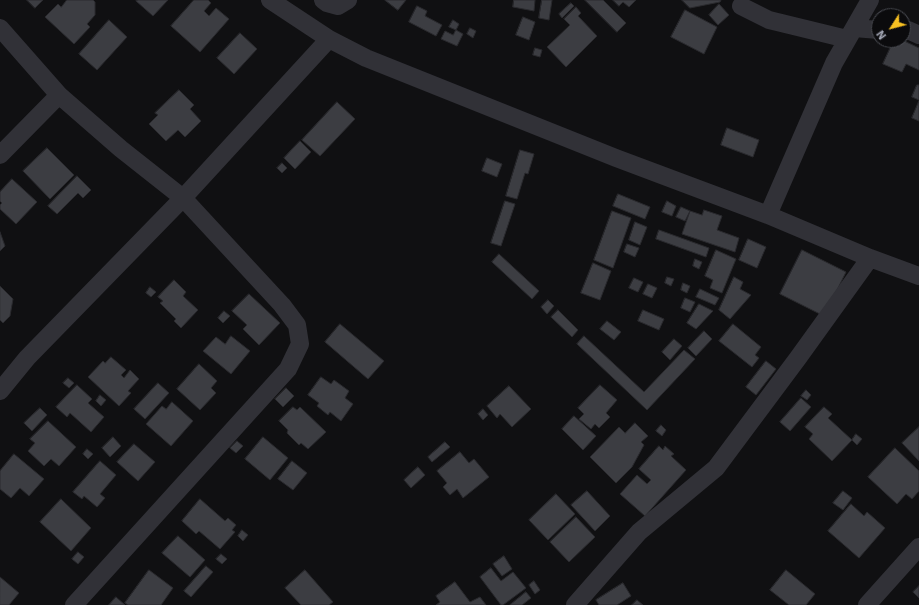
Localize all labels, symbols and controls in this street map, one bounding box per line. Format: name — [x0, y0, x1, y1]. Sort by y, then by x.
north arrow — [871, 8, 911, 48]
text: N — [874, 28, 889, 42]

